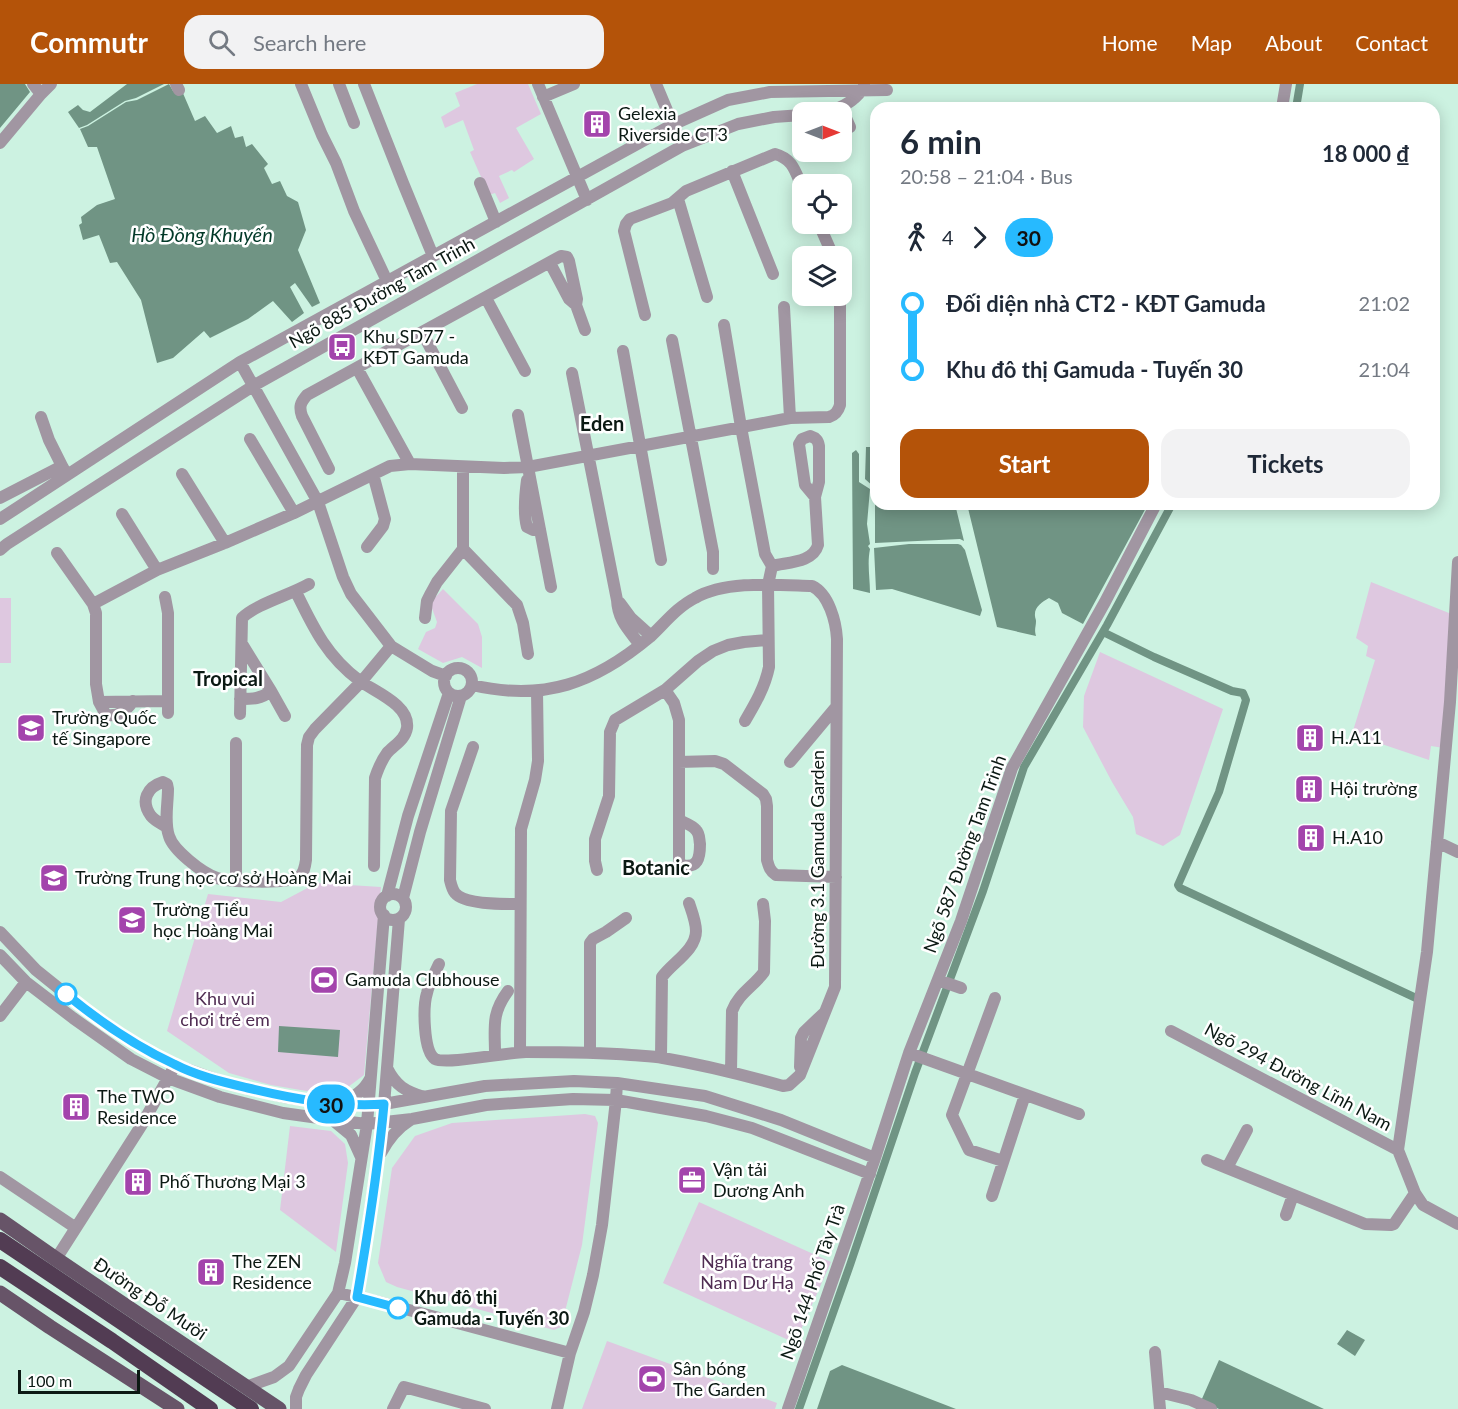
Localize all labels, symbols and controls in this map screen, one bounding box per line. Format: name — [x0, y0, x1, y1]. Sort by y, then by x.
search box — [184, 15, 604, 69]
text: Commutr — [30, 25, 148, 59]
icon: search — [205, 26, 238, 59]
text: Search here — [253, 29, 366, 56]
text: Home — [1102, 30, 1158, 55]
text: Map — [1191, 30, 1232, 55]
text: About — [1265, 30, 1322, 55]
text: Contact — [1355, 30, 1428, 55]
place label: Gelexia Riverside CT3 — [618, 102, 728, 145]
north arrow — [792, 102, 852, 162]
map controls — [792, 102, 852, 306]
building icon: Gelexia Riverside CT3 — [581, 108, 613, 140]
text: 6 min — [900, 121, 982, 161]
text: 18 000 ₫ — [1322, 140, 1410, 167]
text: 20:58 – 21:04 · Bus — [900, 164, 1073, 188]
button: locate — [792, 174, 852, 234]
icon: walk — [900, 221, 933, 254]
icon: forward — [963, 221, 996, 254]
water label: Hồ Đồng Khuyến — [131, 222, 273, 246]
text: 4 — [942, 225, 954, 249]
text: 30 — [1017, 225, 1041, 250]
street label: Ngõ 885 Đường Tam Trinh — [285, 232, 478, 352]
button: layers — [792, 246, 852, 306]
text: Đối diện nhà CT2 - KĐT Gamuda — [946, 290, 1266, 317]
text: 21:02 — [1359, 291, 1410, 315]
place label: Khu SD77 - KĐT Gamuda — [363, 325, 469, 368]
bus stop icon: Khu SD77 - KĐT Gamuda — [326, 331, 358, 363]
text: Khu đô thị Gamuda - Tuyến 30 — [946, 356, 1243, 383]
text: 21:04 — [1359, 357, 1410, 381]
district label: Eden — [580, 411, 624, 435]
button: Start — [900, 429, 1149, 498]
button: Tickets — [1161, 429, 1410, 498]
district label: Tropical — [193, 666, 263, 690]
place label: Trường Quốc tế Singapore — [52, 706, 157, 749]
school or university icon: Trường Quốc tế Singapore — [15, 712, 47, 744]
building icon: H.A11 — [1294, 722, 1326, 754]
place label: H.A11 — [1331, 726, 1382, 748]
street label: Đường 3.1 Gamuda Garden — [806, 750, 828, 968]
street label: Ngõ 587 Đường Tam Trinh — [918, 752, 1010, 956]
building icon: Hội trường — [1293, 773, 1325, 805]
place label: Hội trường — [1330, 777, 1417, 799]
building icon: H.A10 — [1295, 822, 1327, 854]
place label: H.A10 — [1332, 826, 1383, 848]
district label: Botanic — [622, 855, 690, 879]
school or university icon: Trường Trung học cơ sở Hoàng Mai — [38, 862, 70, 894]
place label: Trường Trung học cơ sở Hoàng Mai — [75, 866, 352, 888]
place label: Trường Tiểu học Hoàng Mai — [153, 898, 273, 941]
school or university icon: Trường Tiểu học Hoàng Mai — [116, 904, 148, 936]
sports icon: Gamuda Clubhouse — [308, 964, 340, 996]
place label: Gamuda Clubhouse — [345, 968, 500, 990]
unlabelled marker — [55, 983, 77, 1005]
park label: Khu vui chơi trẻ em — [180, 987, 270, 1030]
street label: Ngõ 294 Đường Lĩnh Nam — [1201, 1017, 1396, 1135]
line badge: 30 — [304, 1084, 358, 1124]
place label: The TWO Residence — [97, 1085, 177, 1128]
building icon: The TWO Residence — [60, 1091, 92, 1123]
text: 30 — [319, 1092, 343, 1117]
place label: Vận tải Dương Anh — [713, 1158, 805, 1201]
office icon: Vận tải Dương Anh — [676, 1164, 708, 1196]
building icon: Phố Thương Mại 3 — [122, 1166, 154, 1198]
place label: Phố Thương Mại 3 — [159, 1170, 306, 1192]
street label: Ngõ 144 Phố Tây Trà — [775, 1201, 849, 1362]
place label: The ZEN Residence — [232, 1250, 312, 1293]
park label: Nghĩa trang Nam Dư Hạ — [700, 1250, 794, 1293]
street label: Đường Đỗ Mười — [90, 1252, 211, 1344]
building icon: The ZEN Residence — [195, 1256, 227, 1288]
place label: Khu đô thị Gamuda - Tuyến 30 — [414, 1286, 569, 1329]
marker: Khu đô thị Gamuda - Tuyến 30 — [387, 1297, 409, 1319]
place label: Sân bóng The Garden — [673, 1357, 766, 1400]
sports icon: Sân bóng The Garden — [636, 1363, 668, 1395]
scale bar — [18, 1367, 140, 1394]
text: 100 m — [27, 1371, 72, 1390]

